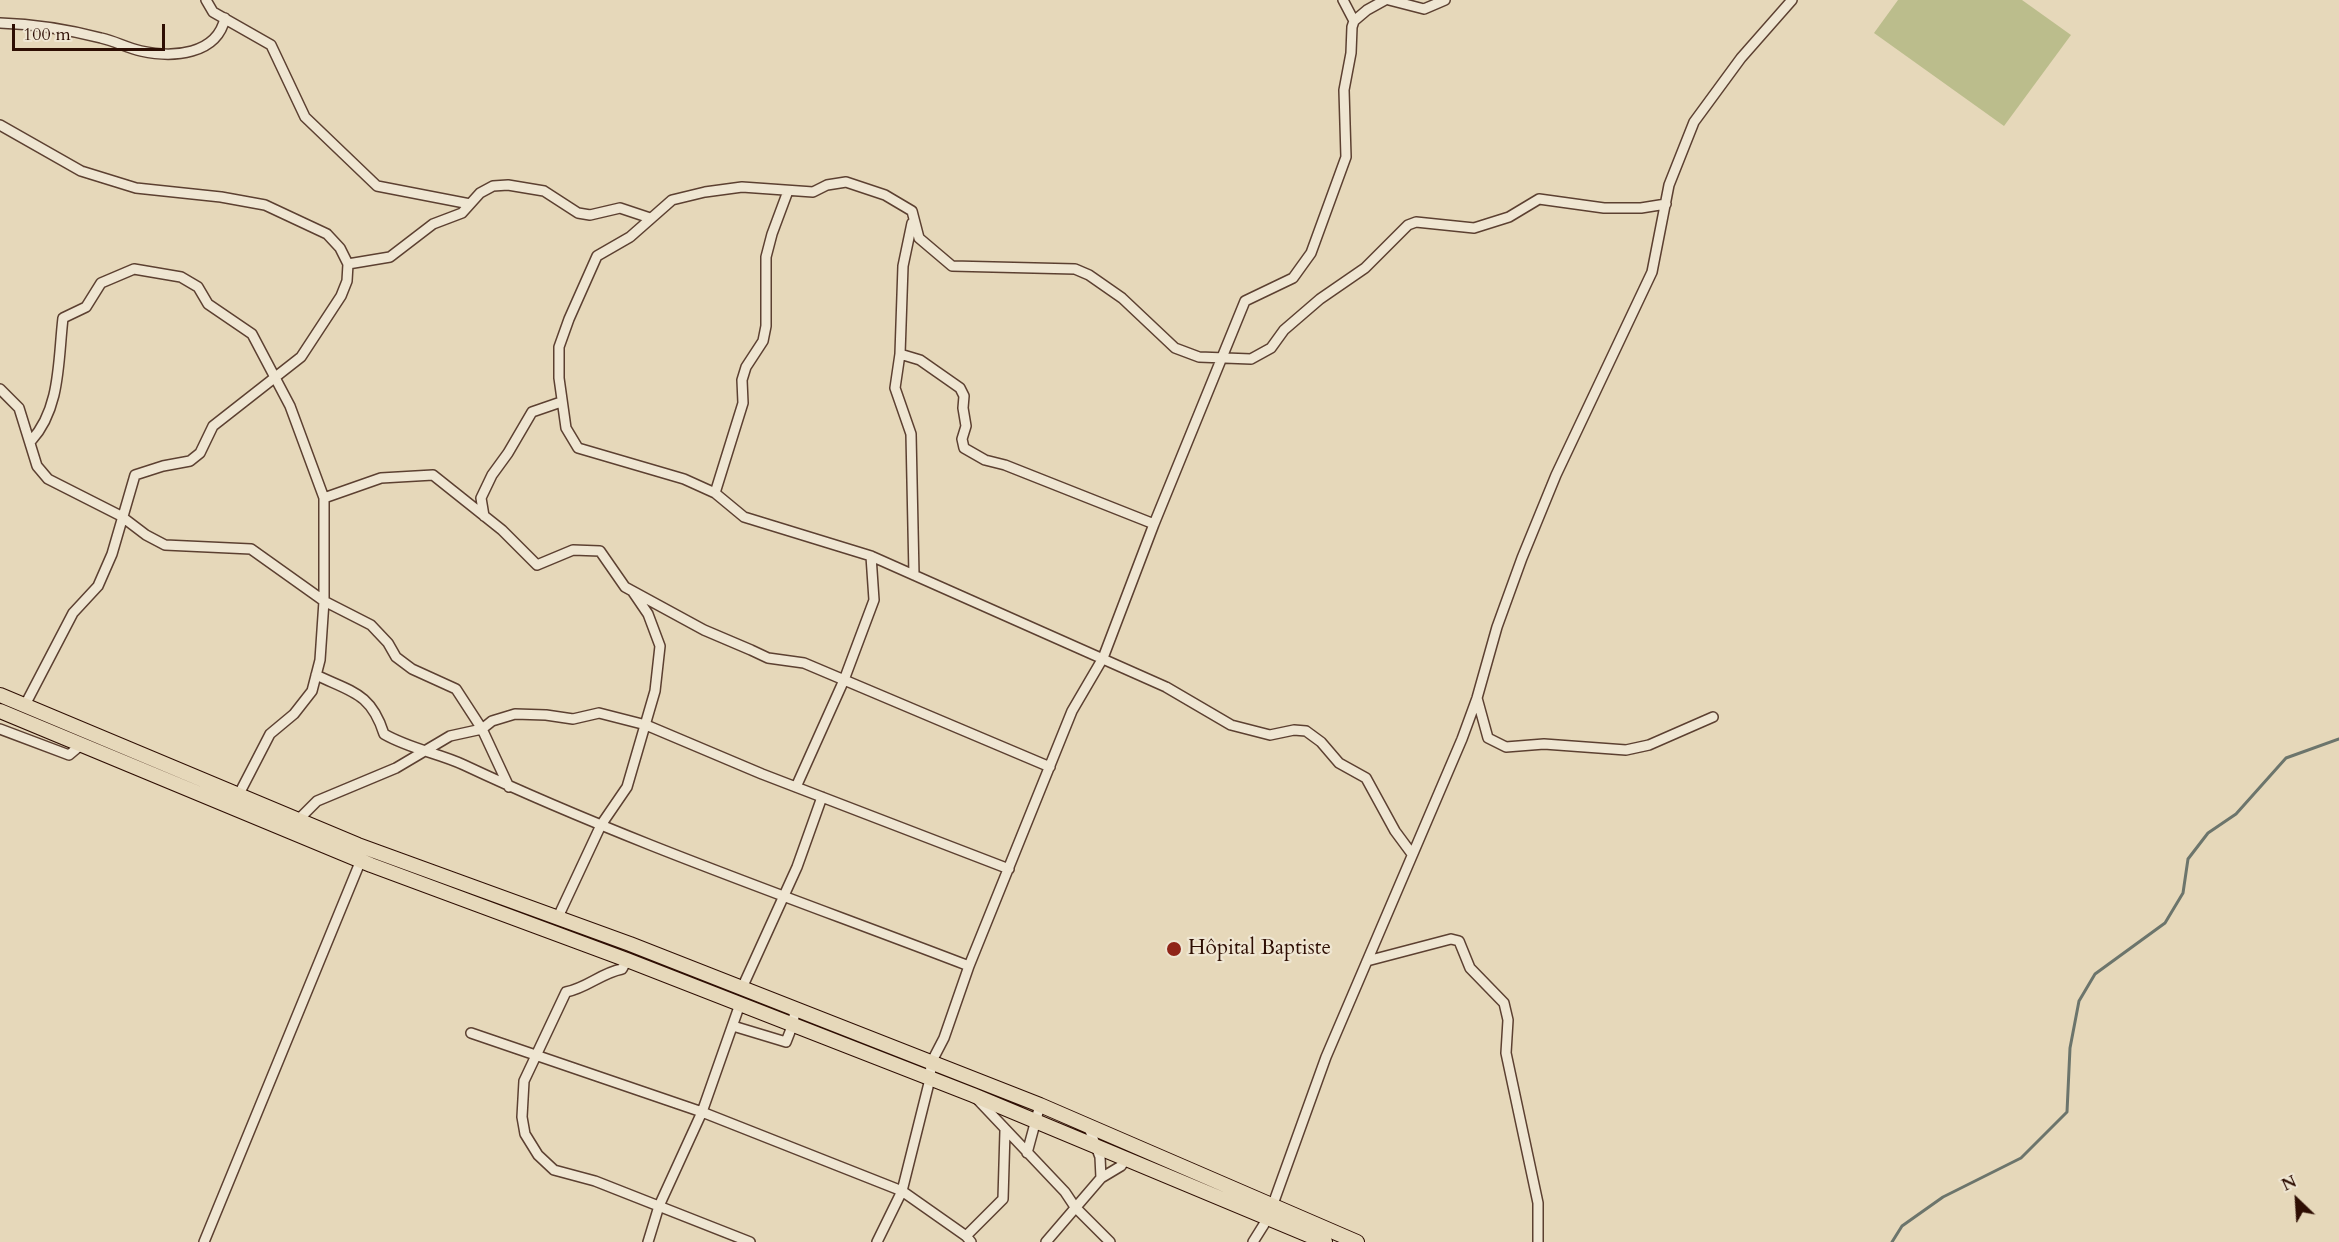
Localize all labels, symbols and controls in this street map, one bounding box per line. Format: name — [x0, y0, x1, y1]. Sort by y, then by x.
scale bar — [15, 12, 168, 50]
text: 100 m — [23, 22, 71, 47]
place label: Hôpital Baptiste — [1188, 936, 1331, 962]
marker: Hôpital Baptiste — [1165, 940, 1183, 958]
north arrow — [2267, 1170, 2327, 1230]
text: N — [2278, 1171, 2300, 1197]

